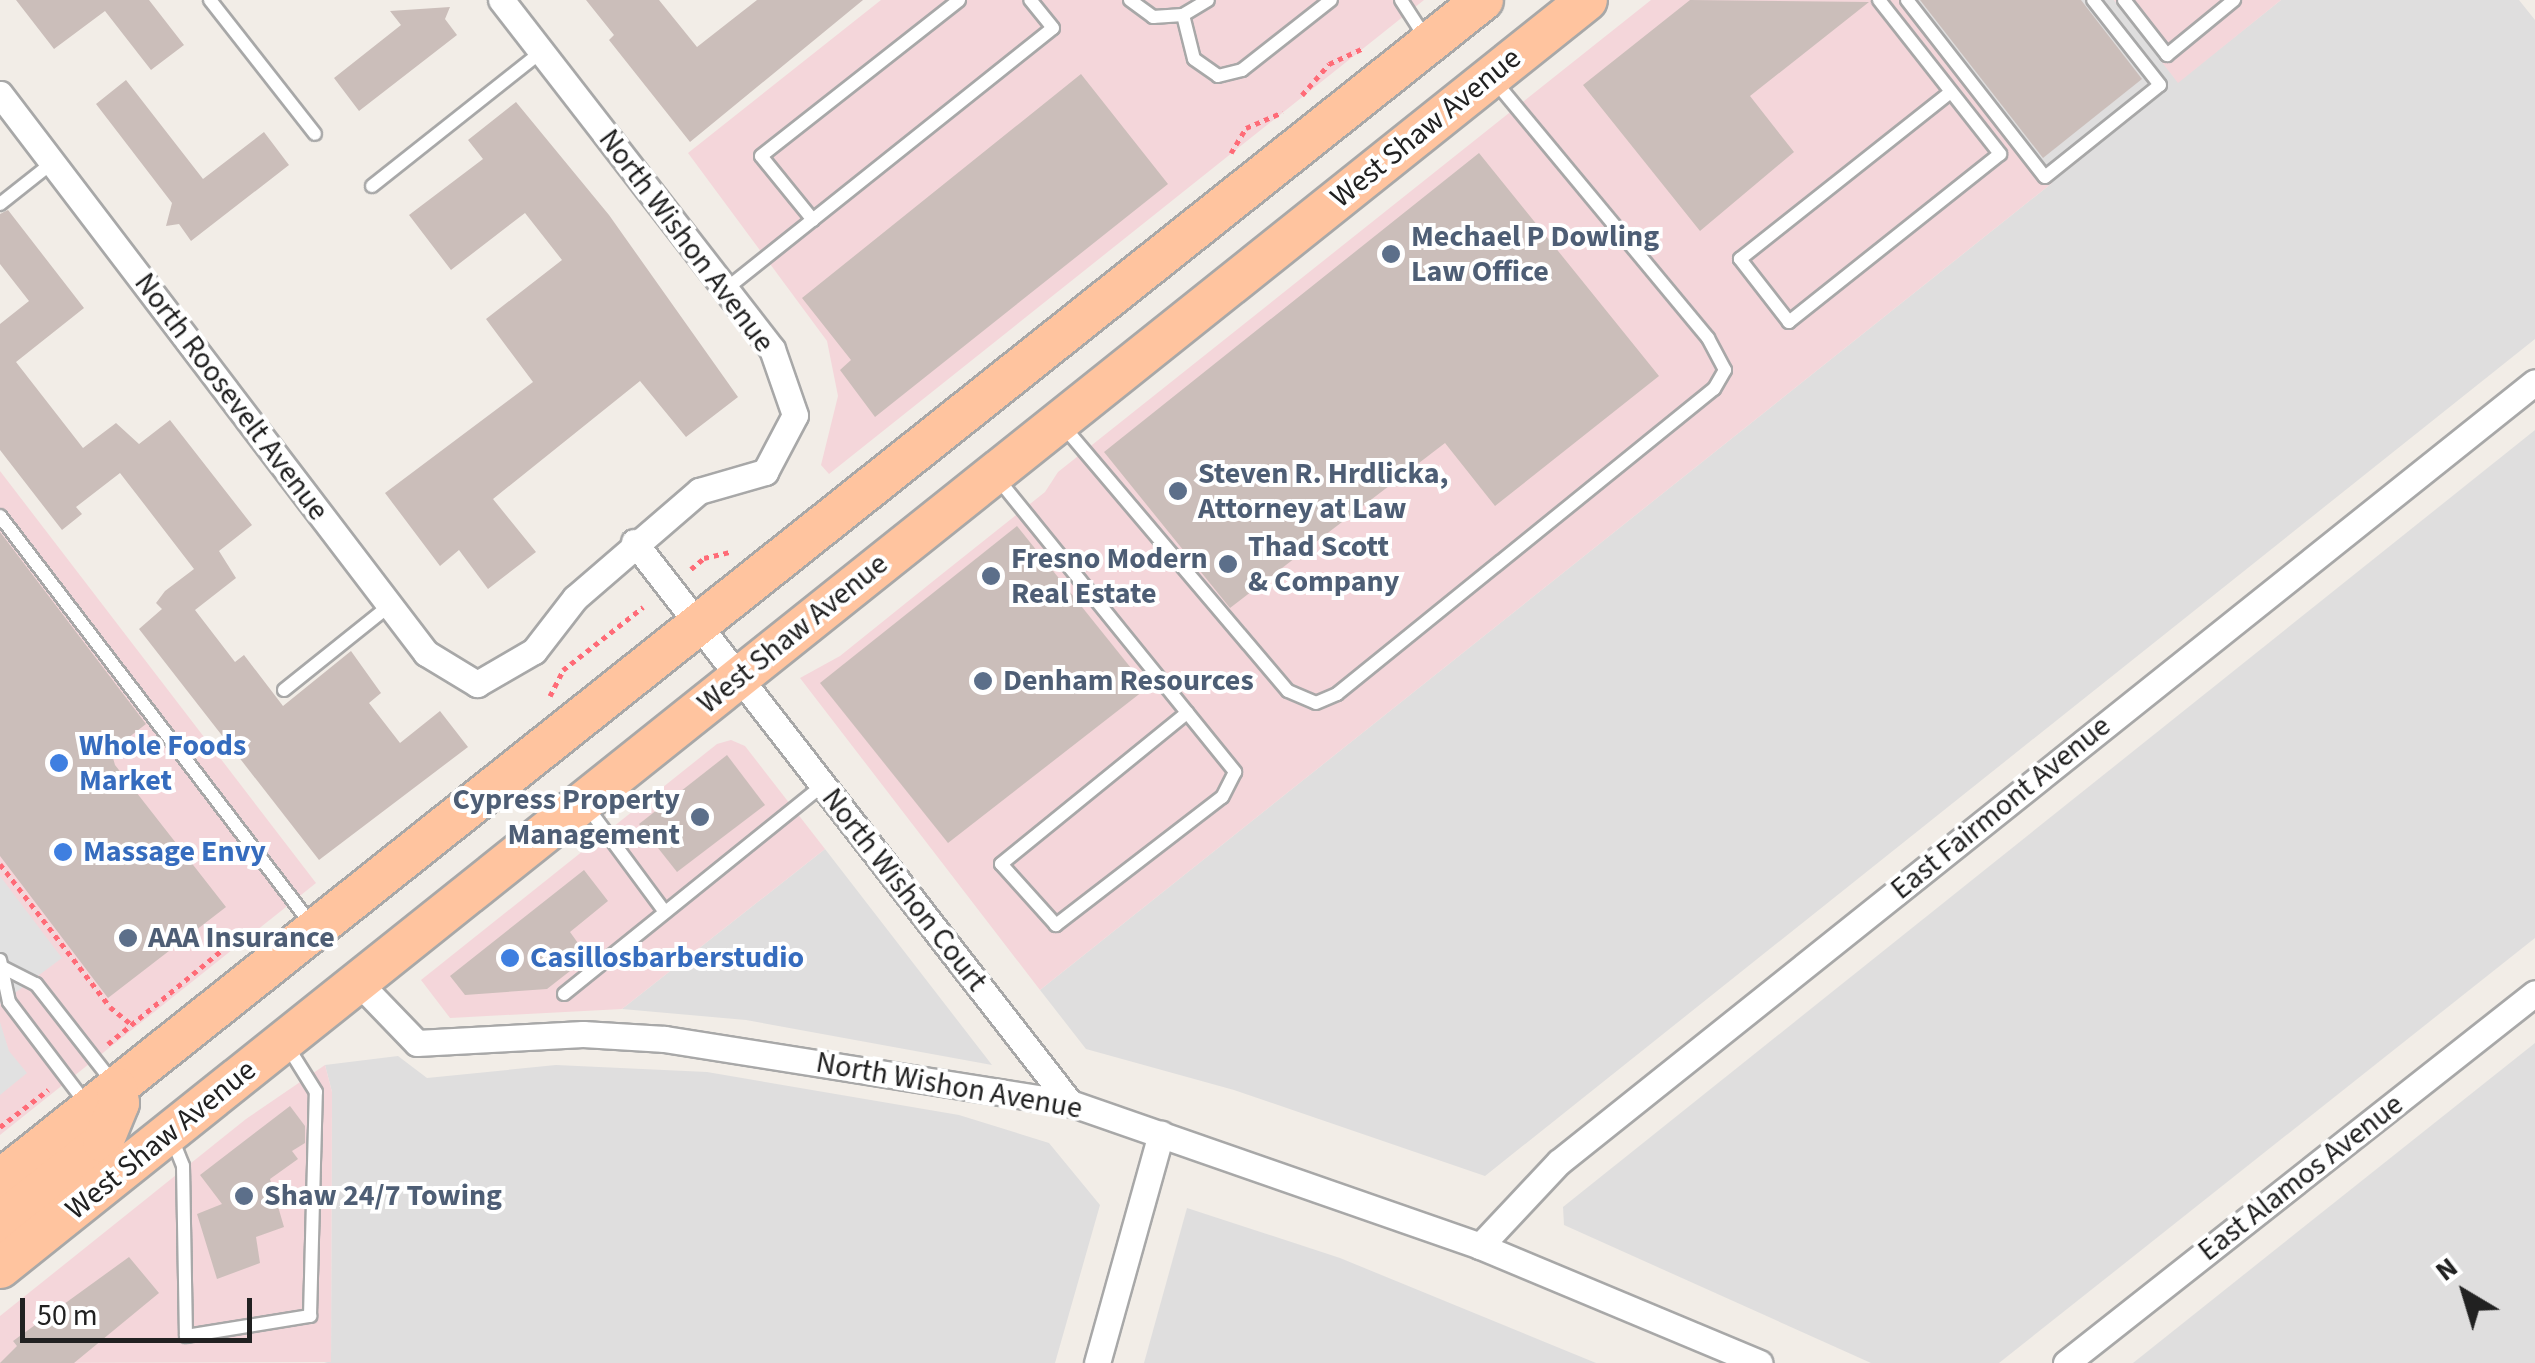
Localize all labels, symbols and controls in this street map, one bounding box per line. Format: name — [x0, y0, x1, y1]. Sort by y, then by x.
street label: West Shaw Avenue — [1324, 40, 1528, 216]
street label: North Wishon Avenue — [591, 123, 781, 359]
place label: Mechael P Dowling Law Office — [1411, 219, 1659, 290]
marker: Mechael P Dowling Law Office — [1380, 243, 1402, 265]
street label: North Roosevelt Avenue — [126, 266, 336, 528]
place label: Steven R. Hrdlicka, Attorney at Law — [1198, 456, 1449, 526]
marker: Steven R. Hrdlicka, Attorney at Law — [1167, 480, 1189, 502]
place label: Thad Scott & Company — [1248, 529, 1399, 600]
place label: Fresno Modern Real Estate — [1011, 541, 1208, 612]
street label: West Shaw Avenue — [691, 546, 895, 722]
marker: Thad Scott & Company — [1217, 553, 1239, 575]
marker: Fresno Modern Real Estate — [980, 565, 1002, 587]
place label: Denham Resources — [1003, 663, 1254, 699]
marker: Denham Resources — [972, 670, 994, 692]
street label: East Fairmont Avenue — [1884, 708, 2118, 908]
place label: Whole Foods Market — [79, 728, 246, 798]
marker: Whole Foods Market — [48, 752, 70, 774]
street label: North Wishon Court — [814, 781, 994, 999]
place label: Cypress Property Management — [453, 782, 680, 852]
marker: Cypress Property Management — [689, 806, 711, 828]
place label: Massage Envy — [83, 834, 266, 870]
marker: Massage Envy — [52, 841, 74, 863]
place label: AAA Insurance — [148, 920, 335, 956]
marker: AAA Insurance — [117, 927, 139, 949]
place label: Casillosbarberstudio — [530, 940, 804, 976]
marker: Casillosbarberstudio — [499, 947, 521, 969]
street label: North Wishon Avenue — [813, 1045, 1085, 1127]
street label: West Shaw Avenue — [59, 1052, 263, 1228]
street label: East Alamos Avenue — [2191, 1087, 2411, 1269]
place label: Shaw 24/7 Towing — [264, 1178, 502, 1214]
marker: Shaw 24/7 Towing — [233, 1185, 255, 1207]
north arrow — [2415, 1243, 2515, 1343]
text: N — [2427, 1248, 2466, 1291]
scale bar — [25, 1278, 258, 1340]
text: 50 m — [37, 1294, 98, 1337]

